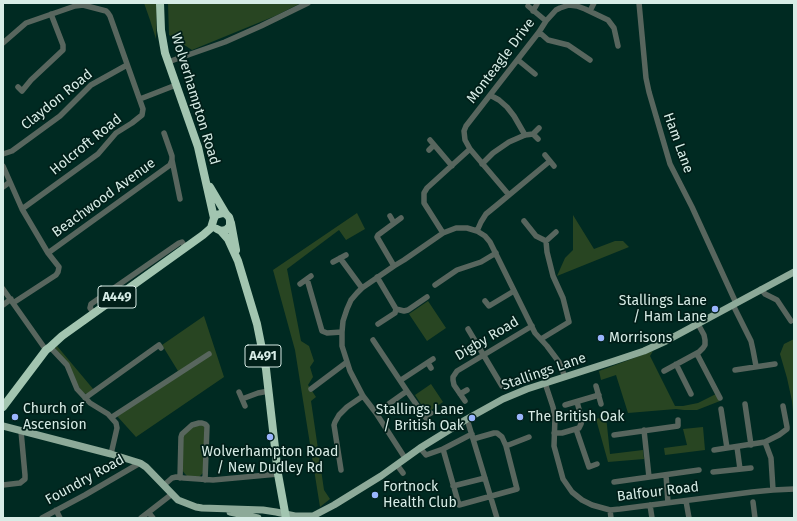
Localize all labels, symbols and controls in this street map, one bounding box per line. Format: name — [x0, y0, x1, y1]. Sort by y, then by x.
street label: Monteagle Drive — [463, 15, 539, 107]
street label: Wolverhampton Road — [167, 31, 223, 167]
street label: Claydon Road — [18, 66, 96, 134]
street label: Ham Lane — [659, 110, 697, 176]
street label: Holcroft Road — [47, 111, 125, 179]
street label: Beachwood Avenue — [49, 155, 159, 241]
road number: A449 — [98, 286, 136, 308]
place label: Stallings Lane / Ham Lane — [619, 293, 707, 326]
marker: Stallings Lane / Ham Lane — [710, 304, 720, 314]
street label: Digby Road — [452, 313, 522, 365]
place label: Morrisons — [609, 330, 672, 346]
marker: Morrisons — [596, 333, 606, 343]
road number: A491 — [245, 345, 281, 367]
street label: Stallings Lane — [500, 350, 588, 394]
place label: Church of Ascension — [23, 401, 87, 434]
place label: Stallings Lane / British Oak — [376, 402, 464, 434]
place label: The British Oak — [528, 409, 624, 425]
marker: Church of Ascension — [10, 412, 20, 422]
marker: The British Oak — [515, 412, 525, 422]
marker: Stallings Lane / British Oak — [467, 413, 477, 423]
marker: Wolverhampton Road / New Dudley Rd — [265, 432, 275, 442]
place label: Wolverhampton Road / New Dudley Rd — [202, 444, 338, 476]
street label: Foundry Road — [43, 451, 127, 509]
place label: Fortnock Health Club — [383, 479, 457, 512]
street label: Balfour Road — [616, 479, 700, 505]
marker: Fortnock Health Club — [370, 490, 380, 500]

